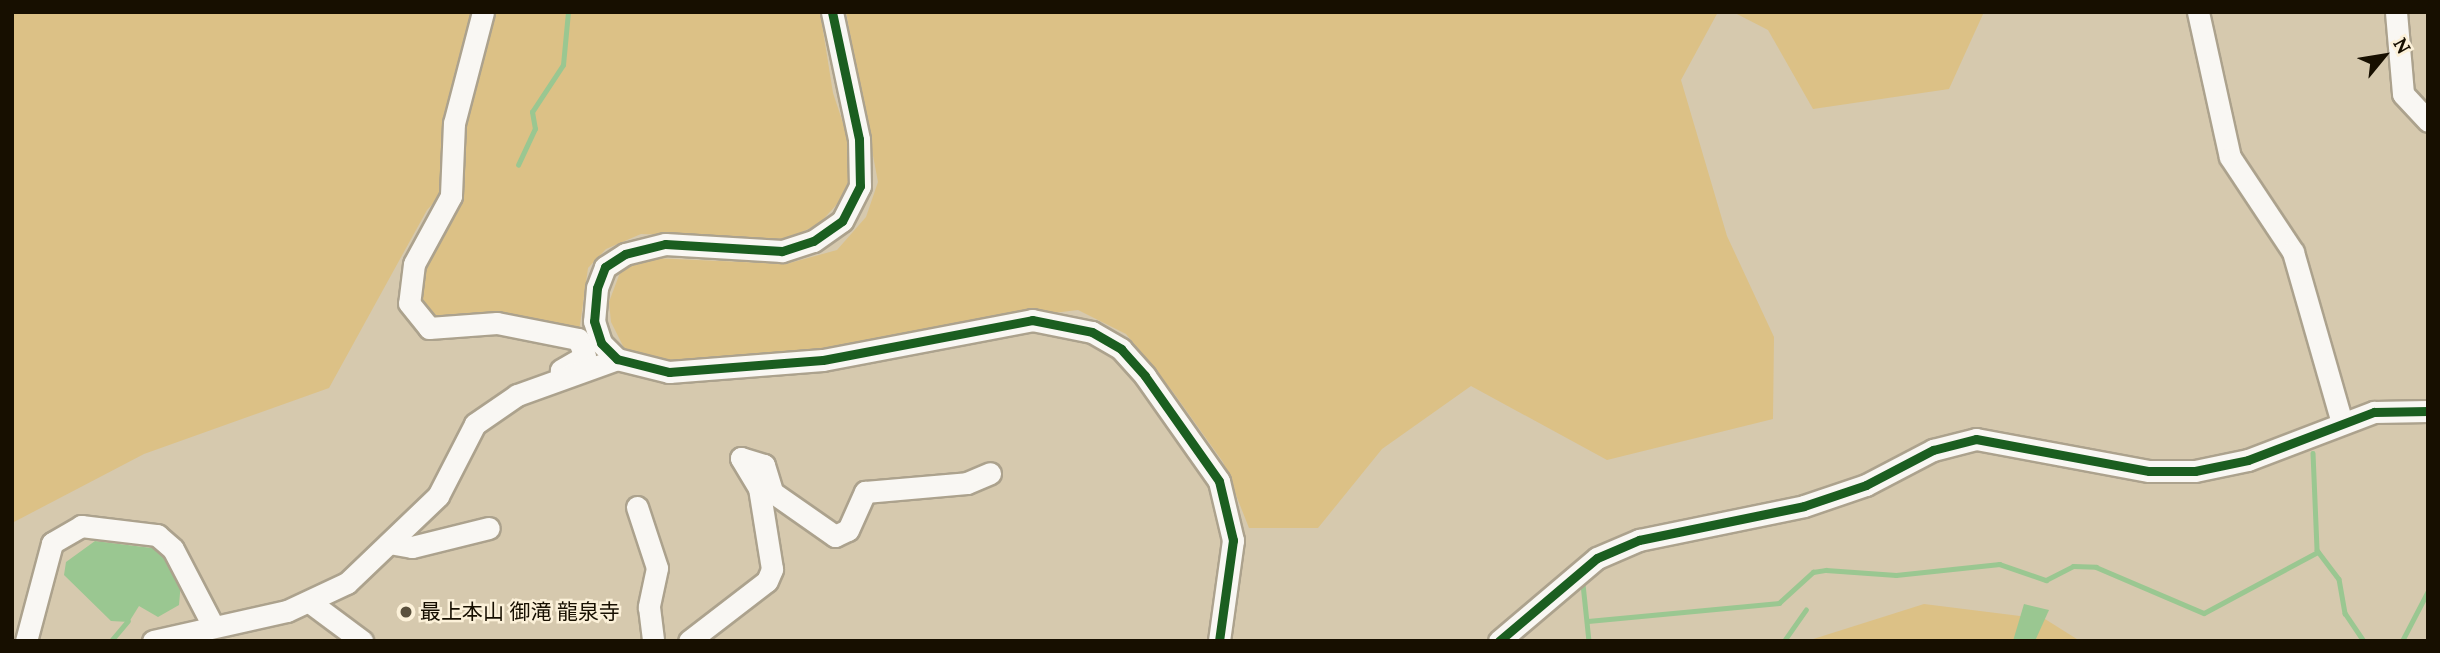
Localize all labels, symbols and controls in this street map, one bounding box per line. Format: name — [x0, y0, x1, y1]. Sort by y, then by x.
north arrow — [2349, 21, 2419, 91]
text: N — [2388, 33, 2416, 58]
place label: 最上本山 御滝 龍泉寺 — [420, 599, 620, 625]
marker: 最上本山 御滝 龍泉寺 — [398, 604, 414, 620]

